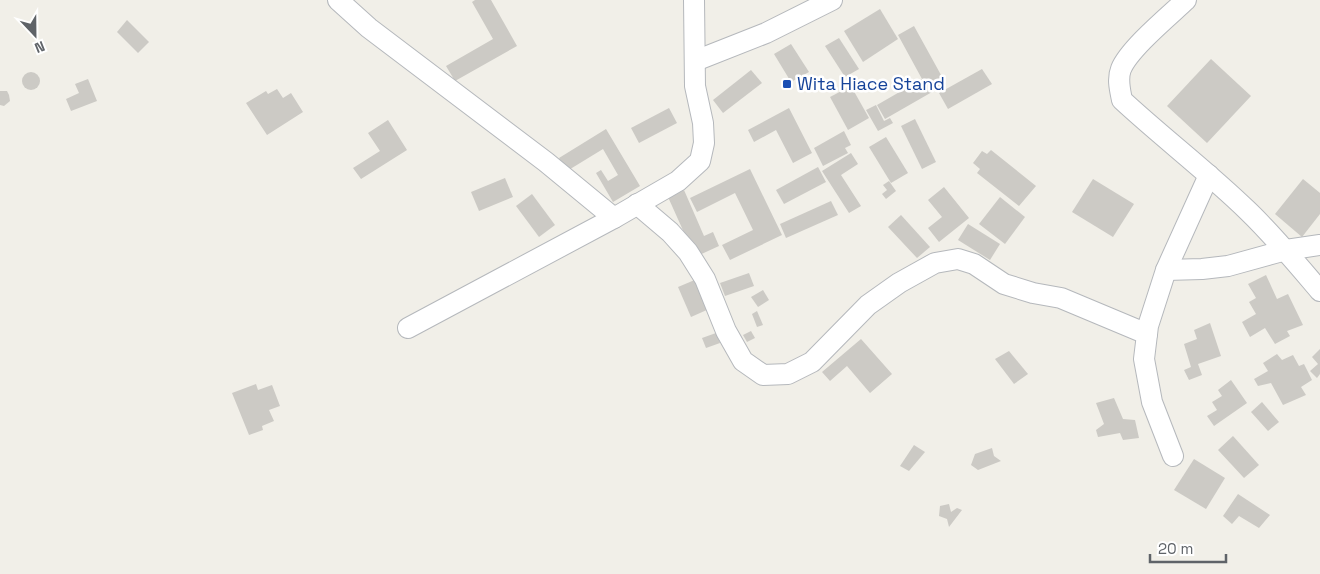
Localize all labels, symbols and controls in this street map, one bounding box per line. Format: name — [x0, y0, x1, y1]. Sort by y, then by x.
north arrow — [10, 10, 60, 60]
text: N — [32, 37, 48, 57]
place label: Wita Hiace Stand — [797, 72, 945, 95]
marker: Wita Hiace Stand — [781, 78, 793, 90]
scale bar — [1150, 532, 1226, 564]
text: 20 m — [1158, 539, 1193, 558]

